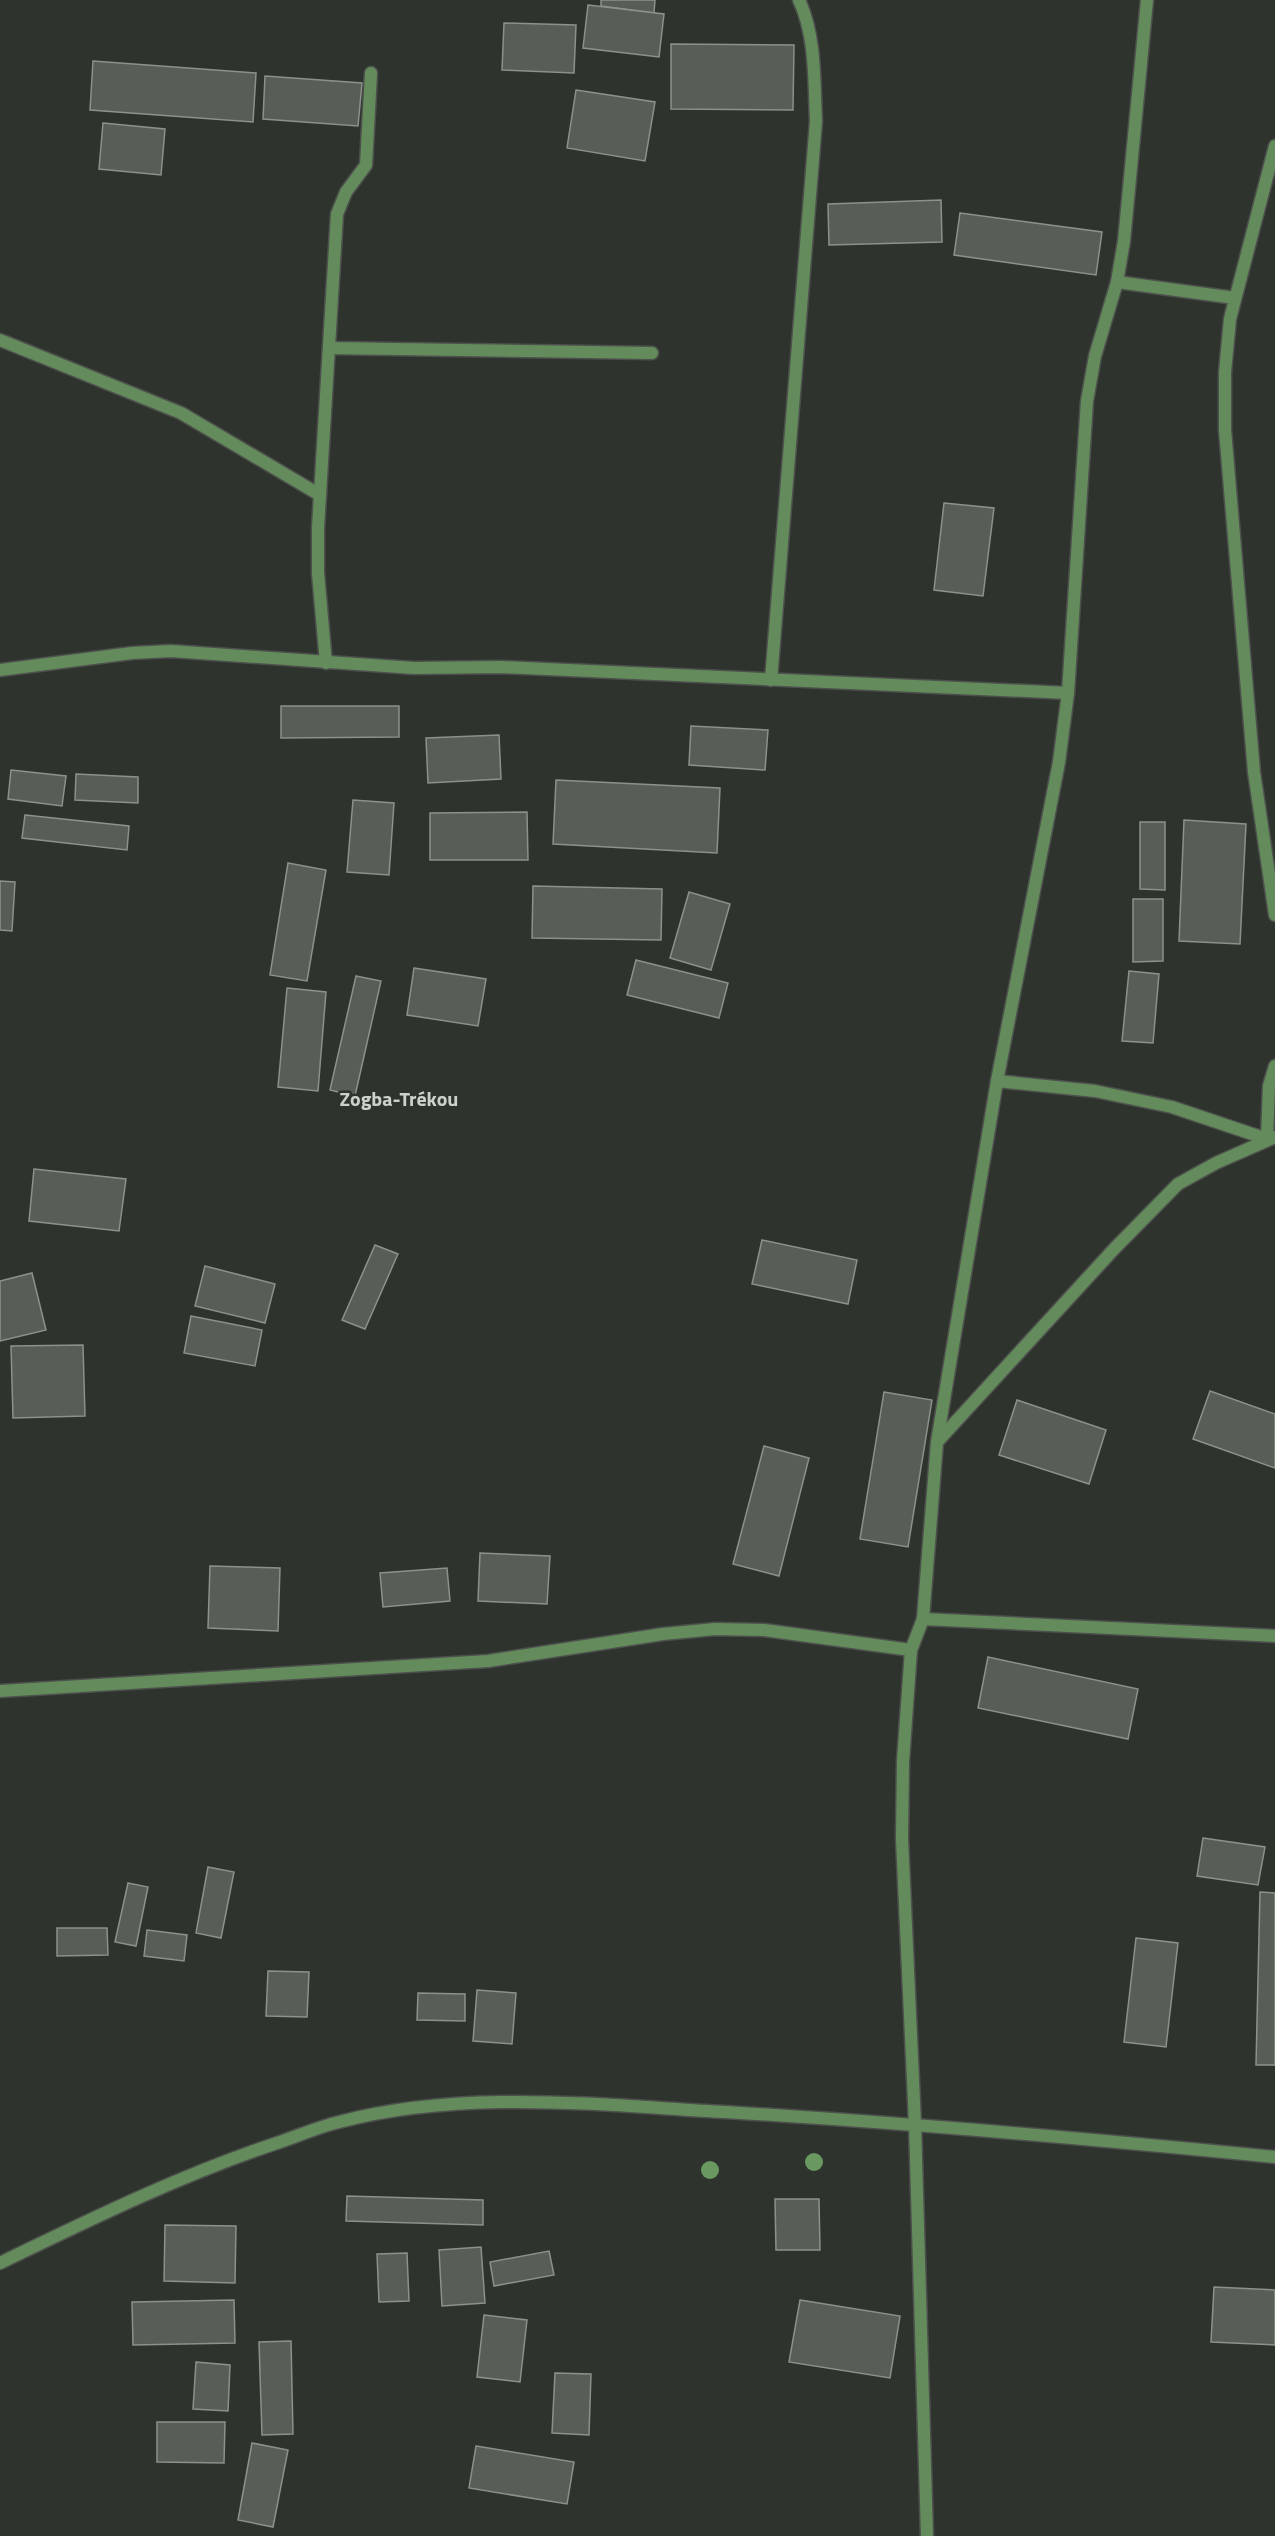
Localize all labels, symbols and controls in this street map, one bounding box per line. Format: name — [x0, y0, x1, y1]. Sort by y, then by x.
district label: Zogba-Trékou — [340, 1083, 458, 1114]

